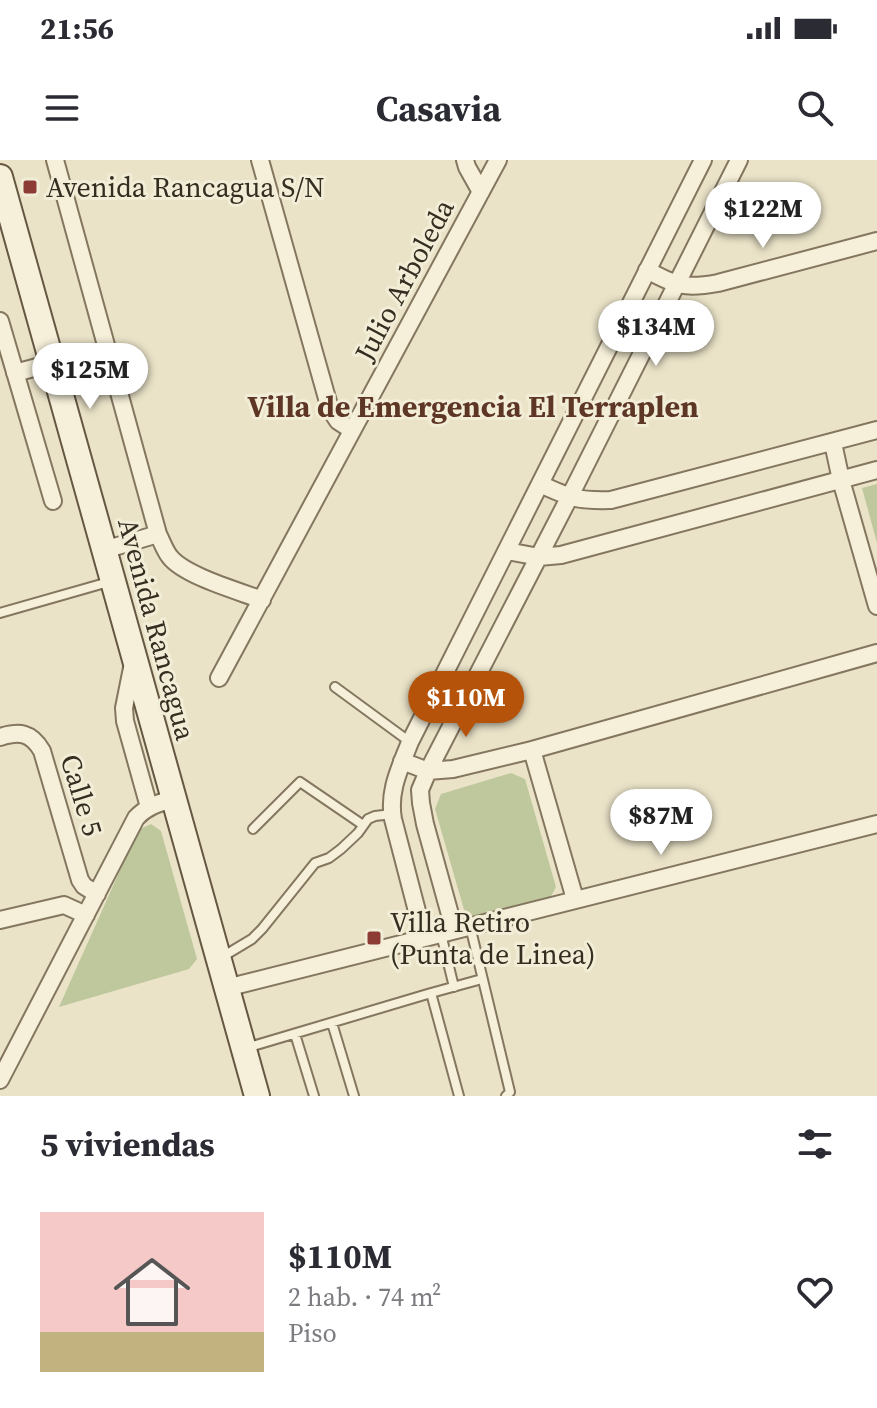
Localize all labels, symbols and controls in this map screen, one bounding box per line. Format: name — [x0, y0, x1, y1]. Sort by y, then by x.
text: 21:56 — [40, 8, 114, 49]
text: Casavia — [376, 84, 501, 133]
icon: menu — [40, 86, 84, 130]
icon: search — [793, 86, 837, 130]
place label: Avenida Rancagua S/N — [46, 168, 325, 206]
marker: Avenida Rancagua S/N — [21, 178, 39, 196]
pin: $122M — [707, 182, 819, 250]
text: $122M — [723, 190, 803, 226]
street label: Julio Arboleda — [345, 192, 463, 369]
pin: $134M — [600, 300, 712, 368]
text: $134M — [616, 308, 696, 344]
pin: $125M — [34, 343, 146, 411]
text: $125M — [50, 351, 130, 387]
district label: Villa de Emergencia El Terraplen — [247, 386, 699, 427]
street label: Avenida Rancagua — [109, 514, 205, 745]
pin: $110M — [410, 671, 522, 739]
text: $110M — [426, 679, 506, 715]
street label: Calle 5 — [52, 750, 112, 840]
pin: $87M — [614, 789, 708, 857]
text: $87M — [628, 797, 694, 833]
place label: Villa Retiro (Punta de Linea) — [390, 903, 595, 973]
marker: Villa Retiro (Punta de Linea) — [365, 929, 383, 947]
text: 5 viviendas — [40, 1121, 215, 1167]
icon: filters — [793, 1122, 837, 1166]
text: $110M — [288, 1233, 392, 1279]
icon: home — [104, 1244, 200, 1340]
icon: heart — [793, 1270, 837, 1314]
text: 2 hab. · 74 m² — [288, 1279, 441, 1315]
text: Piso — [288, 1315, 337, 1351]

